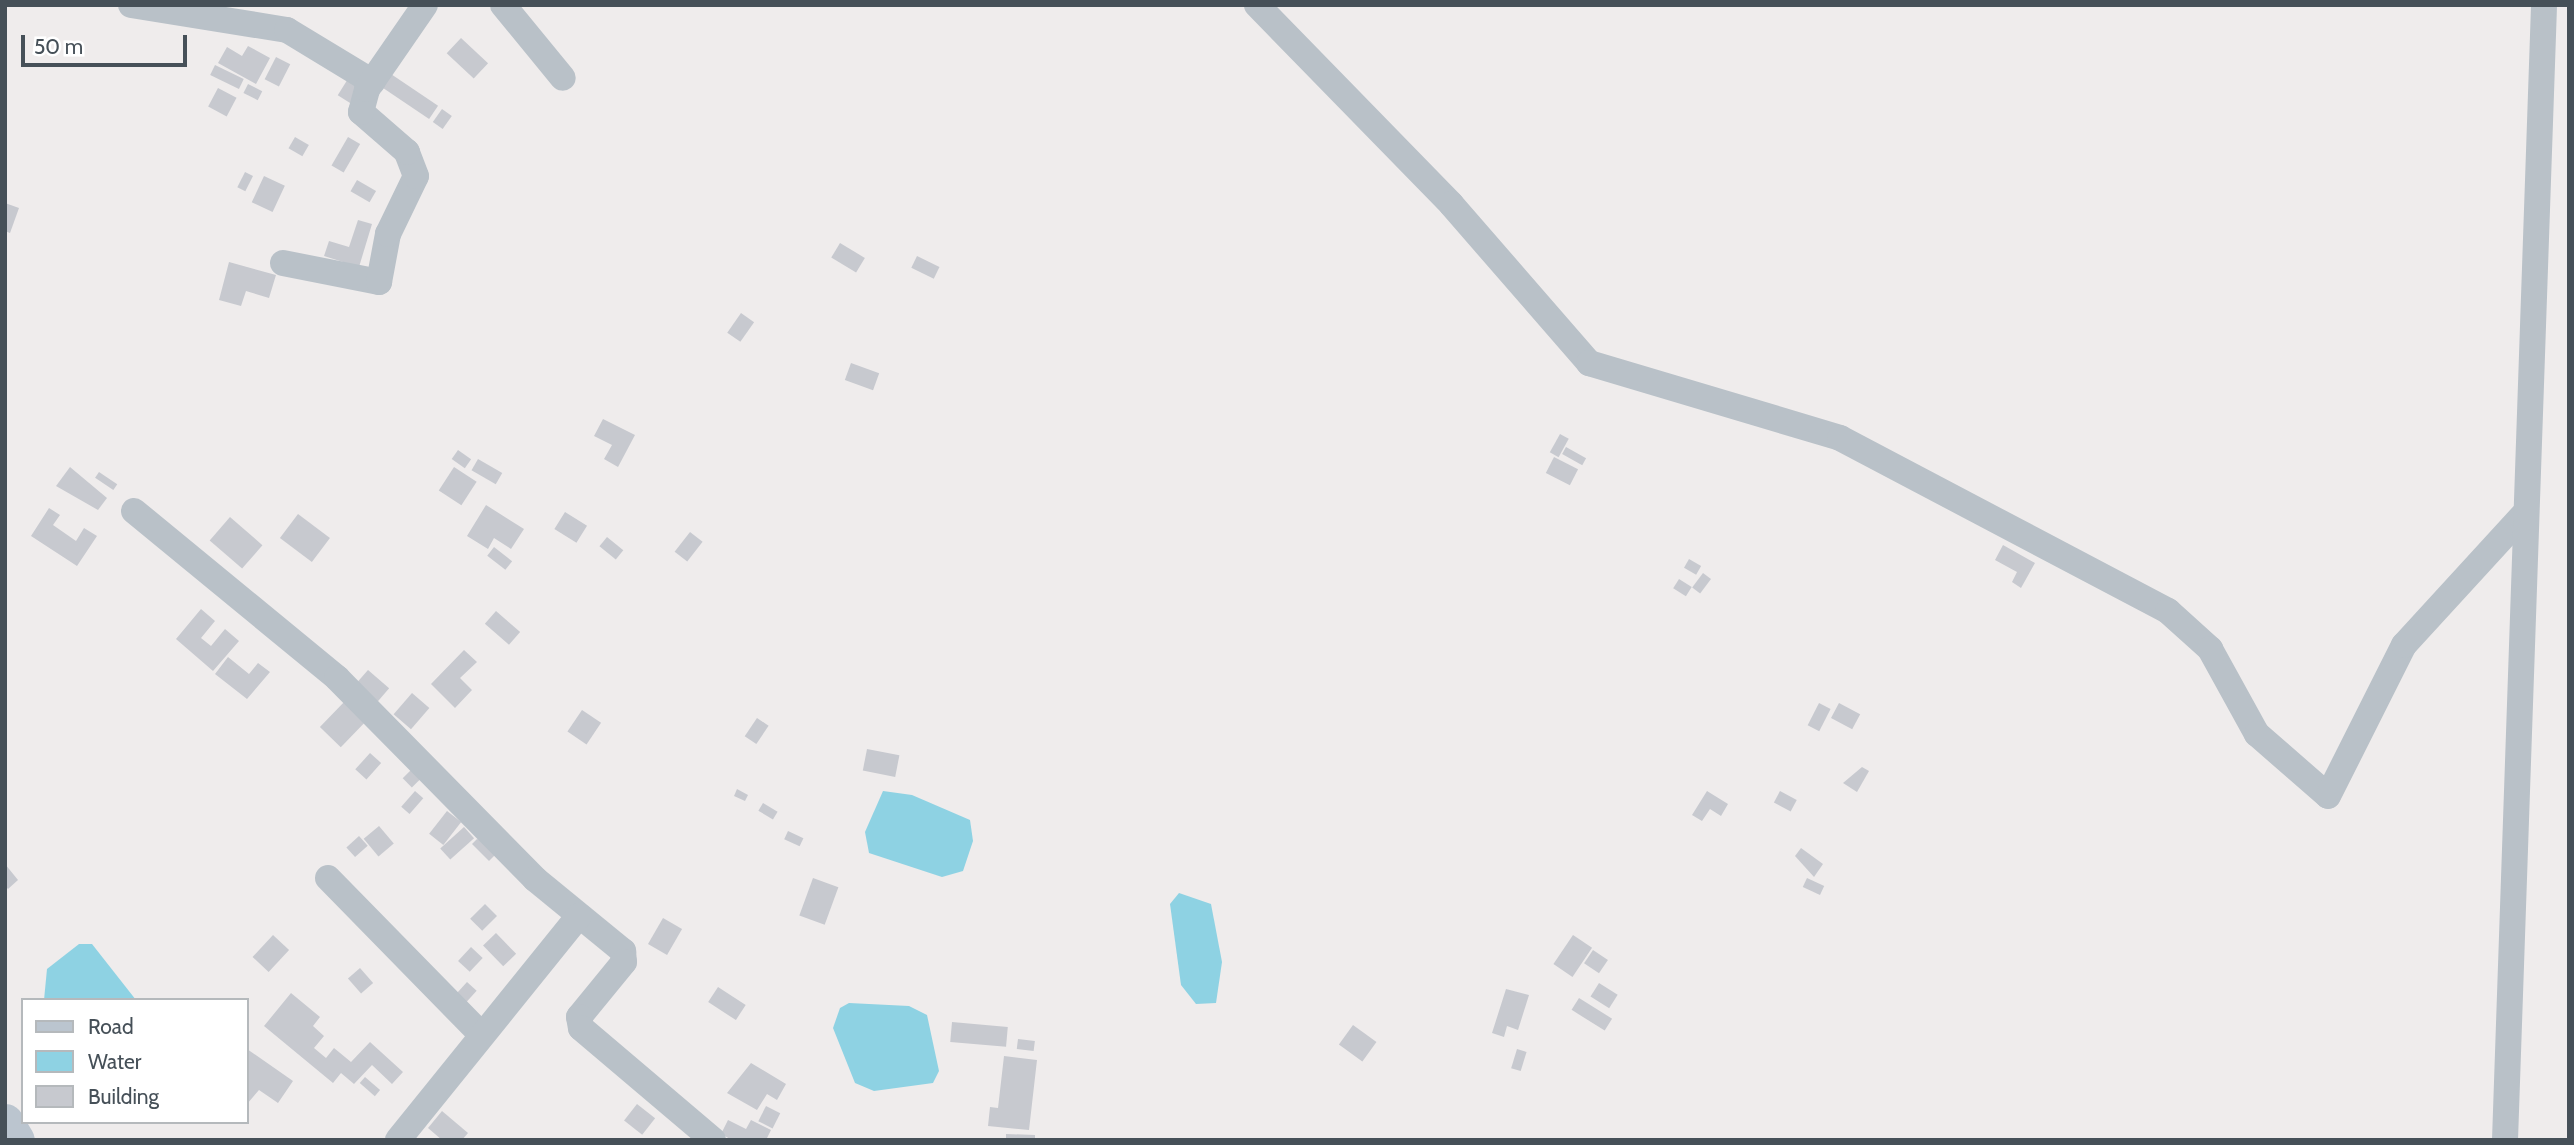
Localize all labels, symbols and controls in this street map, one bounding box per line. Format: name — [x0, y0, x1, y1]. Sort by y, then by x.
scale bar — [24, 21, 191, 65]
text: 50 m — [34, 34, 83, 59]
legend — [21, 998, 248, 1124]
text: Road — [88, 1014, 134, 1039]
text: Water — [88, 1049, 141, 1074]
text: Building — [88, 1084, 159, 1109]

